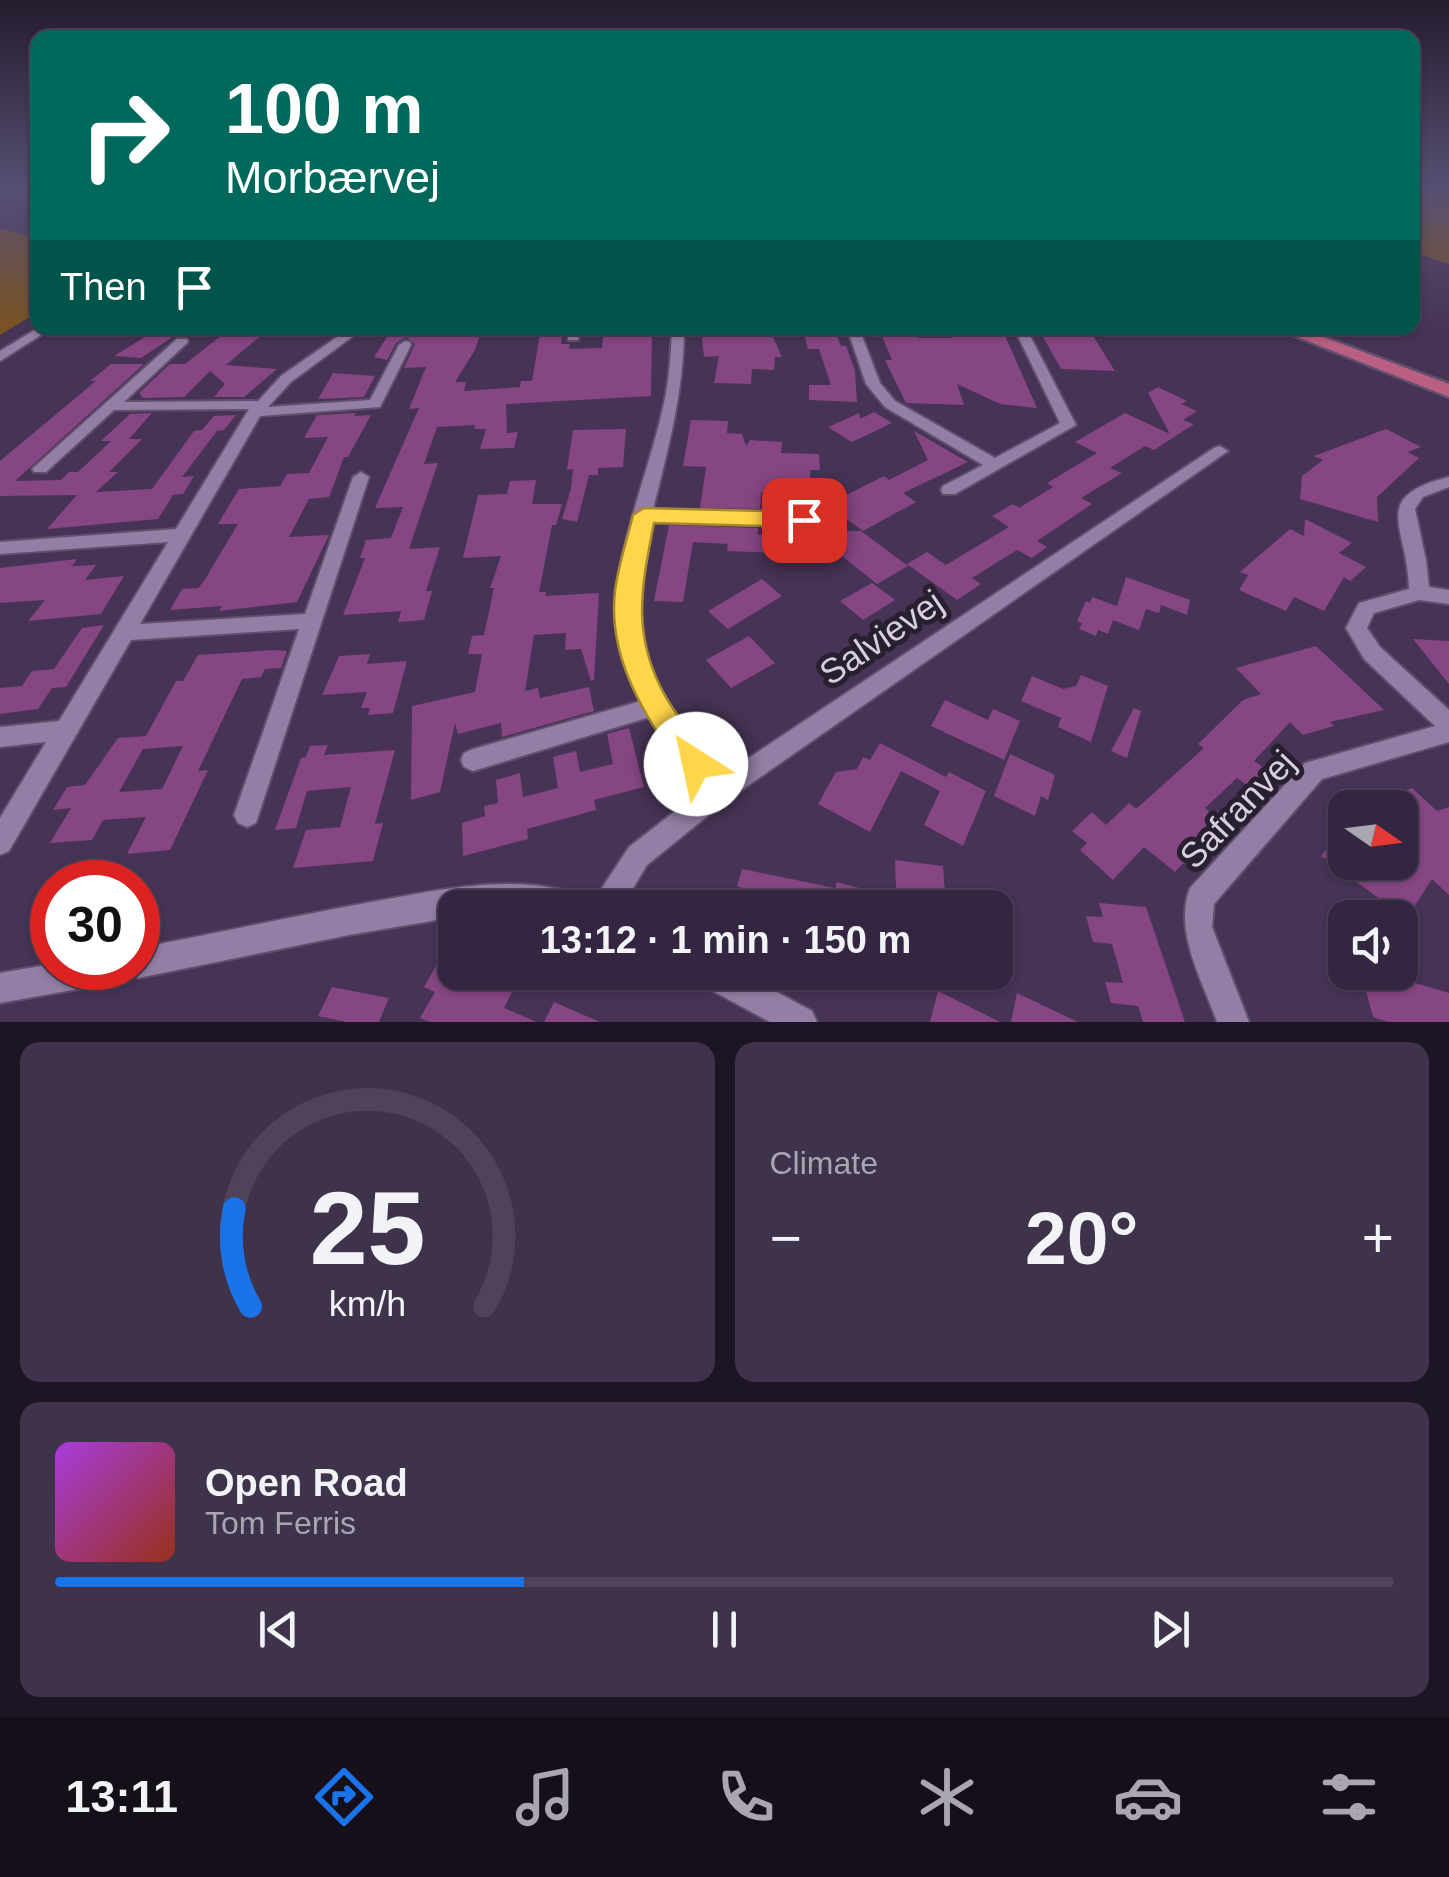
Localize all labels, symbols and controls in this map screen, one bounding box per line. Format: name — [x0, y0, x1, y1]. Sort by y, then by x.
icon: right — [60, 70, 190, 200]
text: 100 m — [225, 70, 423, 148]
text: Morbærvej — [225, 152, 440, 203]
icon: arrive — [167, 260, 222, 315]
text: Then — [60, 266, 147, 308]
pin — [762, 478, 847, 563]
icon: arrive — [777, 493, 832, 548]
street label: Salvievej — [812, 582, 950, 692]
position arrow — [644, 712, 748, 816]
street label: Safranvej — [1172, 742, 1302, 876]
north arrow — [1328, 790, 1418, 880]
map controls — [1328, 790, 1418, 990]
speed limit sign: 30 — [30, 860, 160, 990]
button: sound — [1328, 900, 1418, 990]
text: 13:12 · 1 min · 150 m — [540, 919, 911, 961]
text: Climate — [770, 1145, 878, 1181]
text: 25 — [309, 1170, 425, 1286]
text: 20° — [1025, 1196, 1138, 1280]
text: − — [770, 1207, 802, 1269]
text: + — [1362, 1207, 1394, 1269]
text: km/h — [329, 1284, 406, 1324]
text: Open Road — [205, 1462, 408, 1504]
text: Tom Ferris — [205, 1505, 356, 1541]
icon: previous — [251, 1602, 306, 1657]
icon: pause — [697, 1602, 752, 1657]
icon: next — [1143, 1602, 1198, 1657]
icon: directions — [309, 1762, 379, 1832]
icon: music — [510, 1762, 580, 1832]
icon: phone — [711, 1762, 781, 1832]
icon: climate — [912, 1762, 982, 1832]
icon: car — [1113, 1762, 1183, 1832]
icon: filters — [1314, 1762, 1384, 1832]
text: 13:11 — [65, 1771, 178, 1822]

